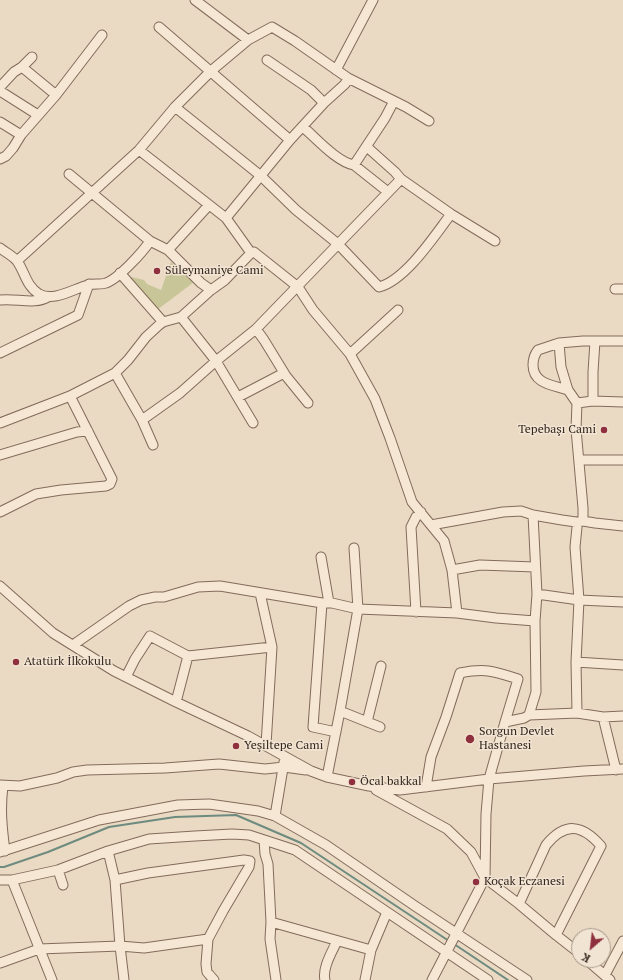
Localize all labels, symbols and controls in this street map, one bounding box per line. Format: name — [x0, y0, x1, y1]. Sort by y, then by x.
place label: Süleymaniye Cami — [165, 264, 264, 278]
marker: Süleymaniye Cami — [152, 266, 162, 276]
place label: Tepebaşı Cami — [518, 423, 596, 437]
marker: Tepebaşı Cami — [599, 425, 609, 435]
place label: Atatürk İlkokulu — [24, 655, 111, 669]
marker: Atatürk İlkokulu — [11, 657, 21, 667]
place label: Sorgun Devlet Hastanesi — [479, 725, 554, 753]
marker: Sorgun Devlet Hastanesi — [464, 733, 476, 745]
place label: Yeşiltepe Cami — [244, 739, 323, 753]
marker: Yeşiltepe Cami — [231, 741, 241, 751]
place label: Öcal bakkal — [360, 775, 422, 789]
marker: Öcal bakkal — [347, 777, 357, 787]
place label: Koçak Eczanesi — [484, 875, 565, 889]
marker: Koçak Eczanesi — [471, 877, 481, 887]
north arrow — [571, 928, 611, 968]
text: K — [579, 950, 593, 966]

